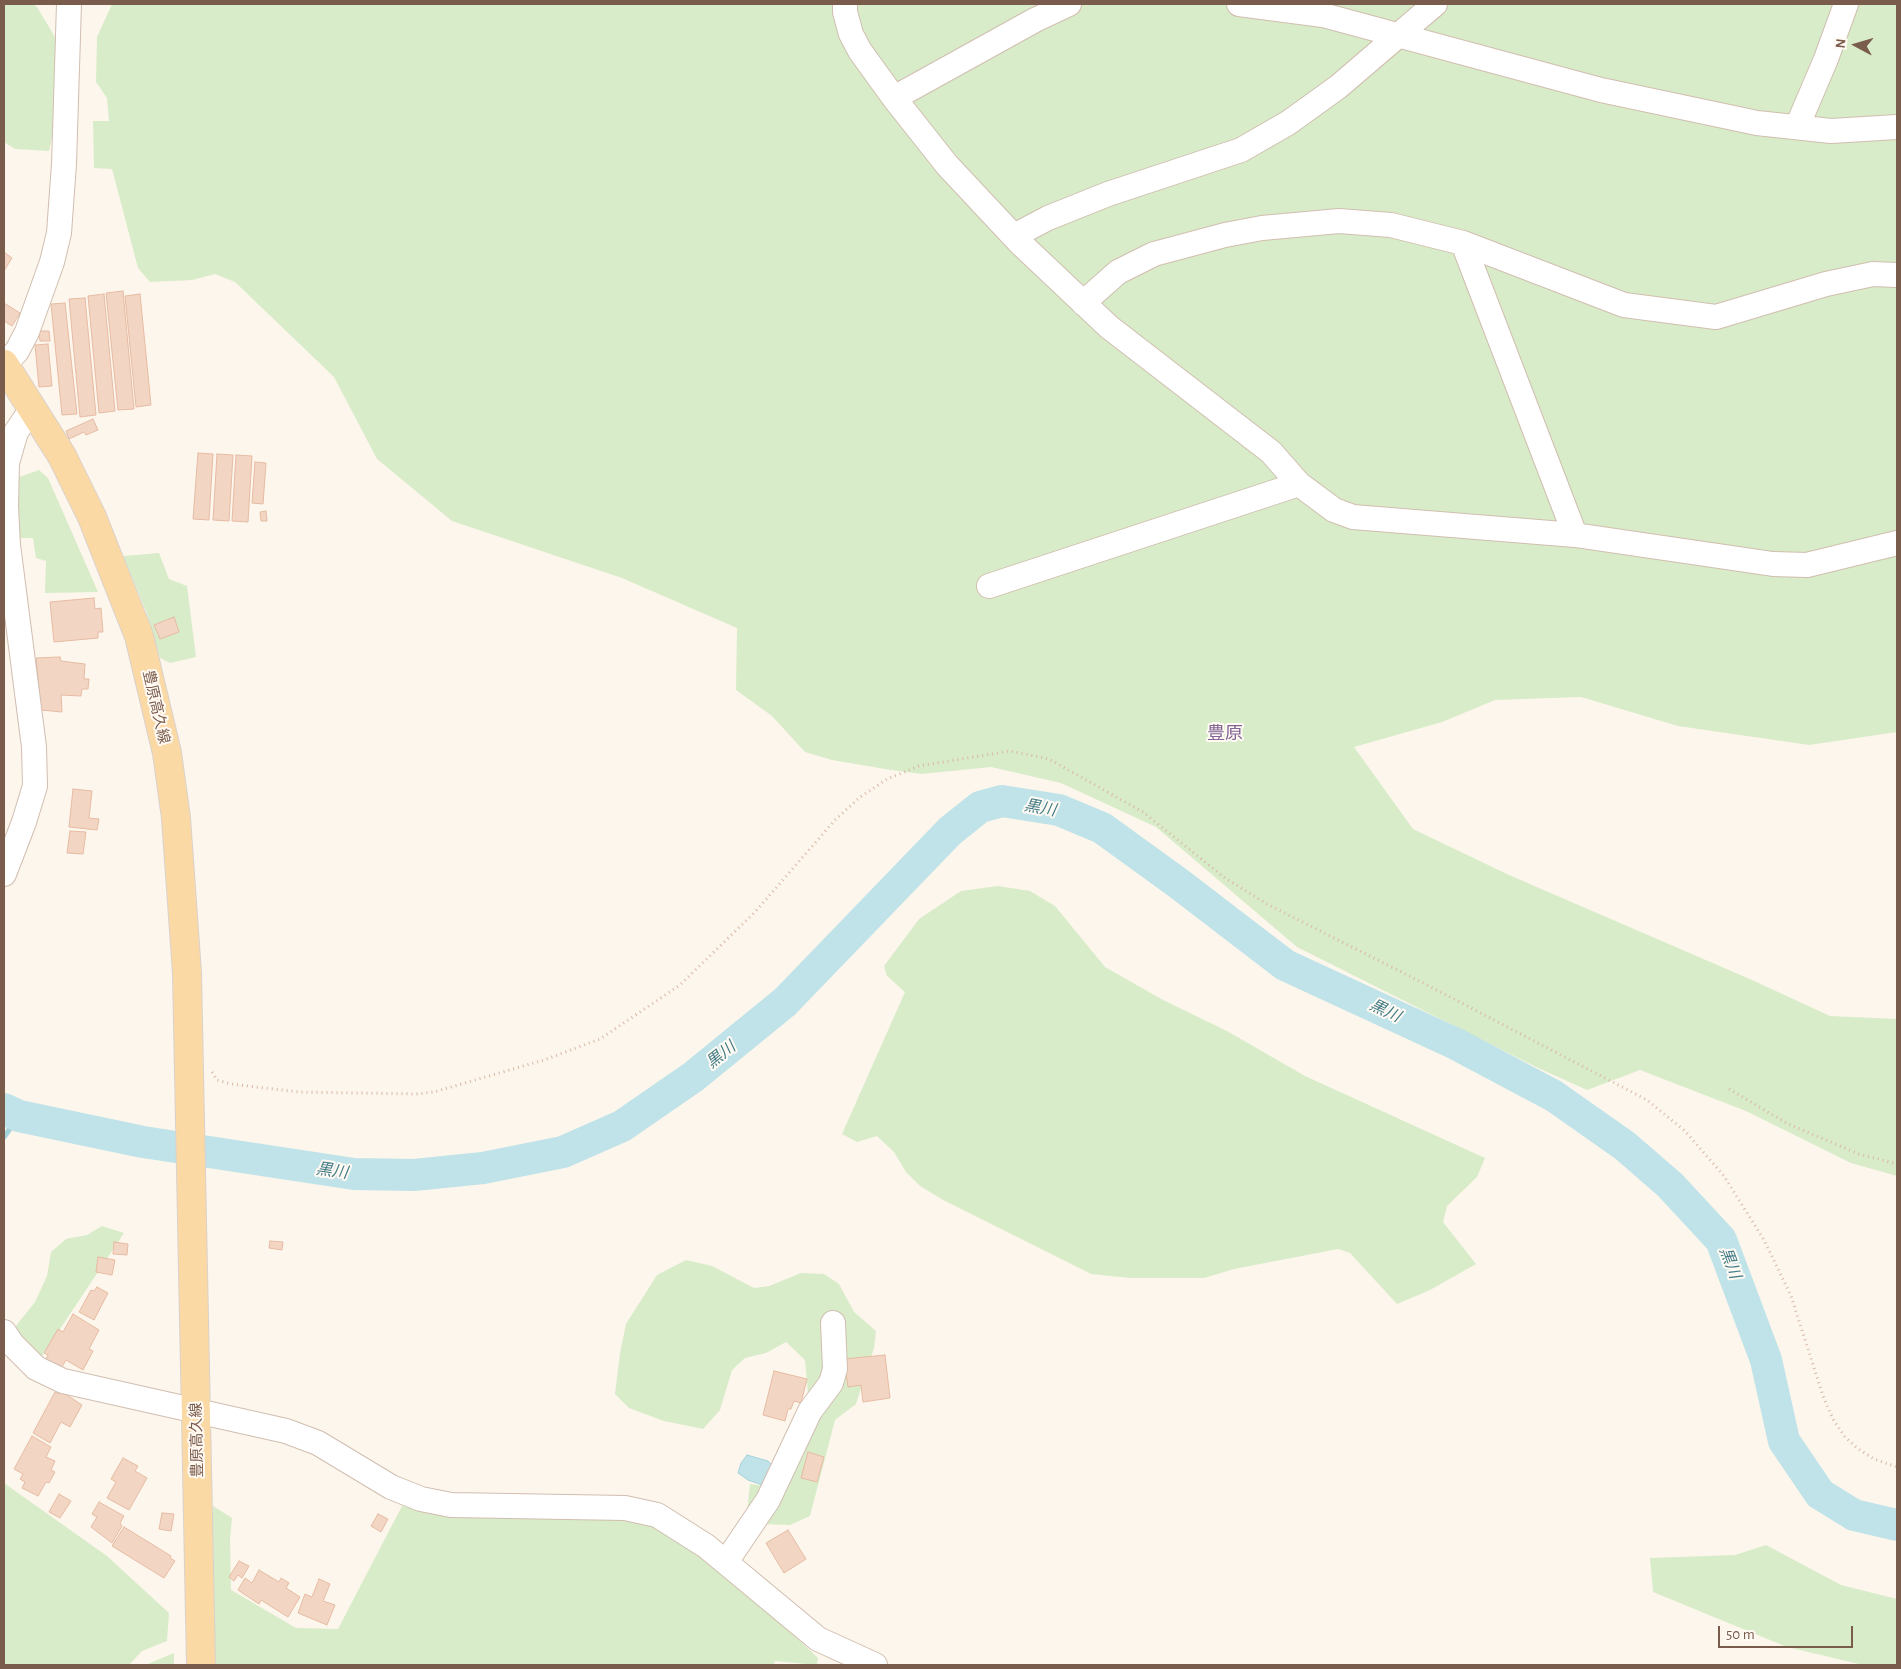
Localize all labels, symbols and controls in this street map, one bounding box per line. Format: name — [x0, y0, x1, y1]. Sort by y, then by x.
north arrow — [1831, 20, 1881, 70]
text: N — [1834, 38, 1849, 49]
street label: 豊原高久線 — [139, 668, 173, 746]
district label: 豊原 — [1207, 723, 1243, 745]
water label: 黒川 — [1023, 796, 1057, 820]
water label: 黒川 — [1366, 996, 1404, 1026]
water label: 黒川 — [703, 1037, 739, 1073]
water label: 黒川 — [315, 1159, 349, 1183]
water label: 黒川 — [1715, 1245, 1745, 1281]
street label: 豊原高久線 — [187, 1402, 207, 1478]
scale bar — [1721, 1616, 1856, 1648]
text: 50 m — [1726, 1627, 1755, 1642]

